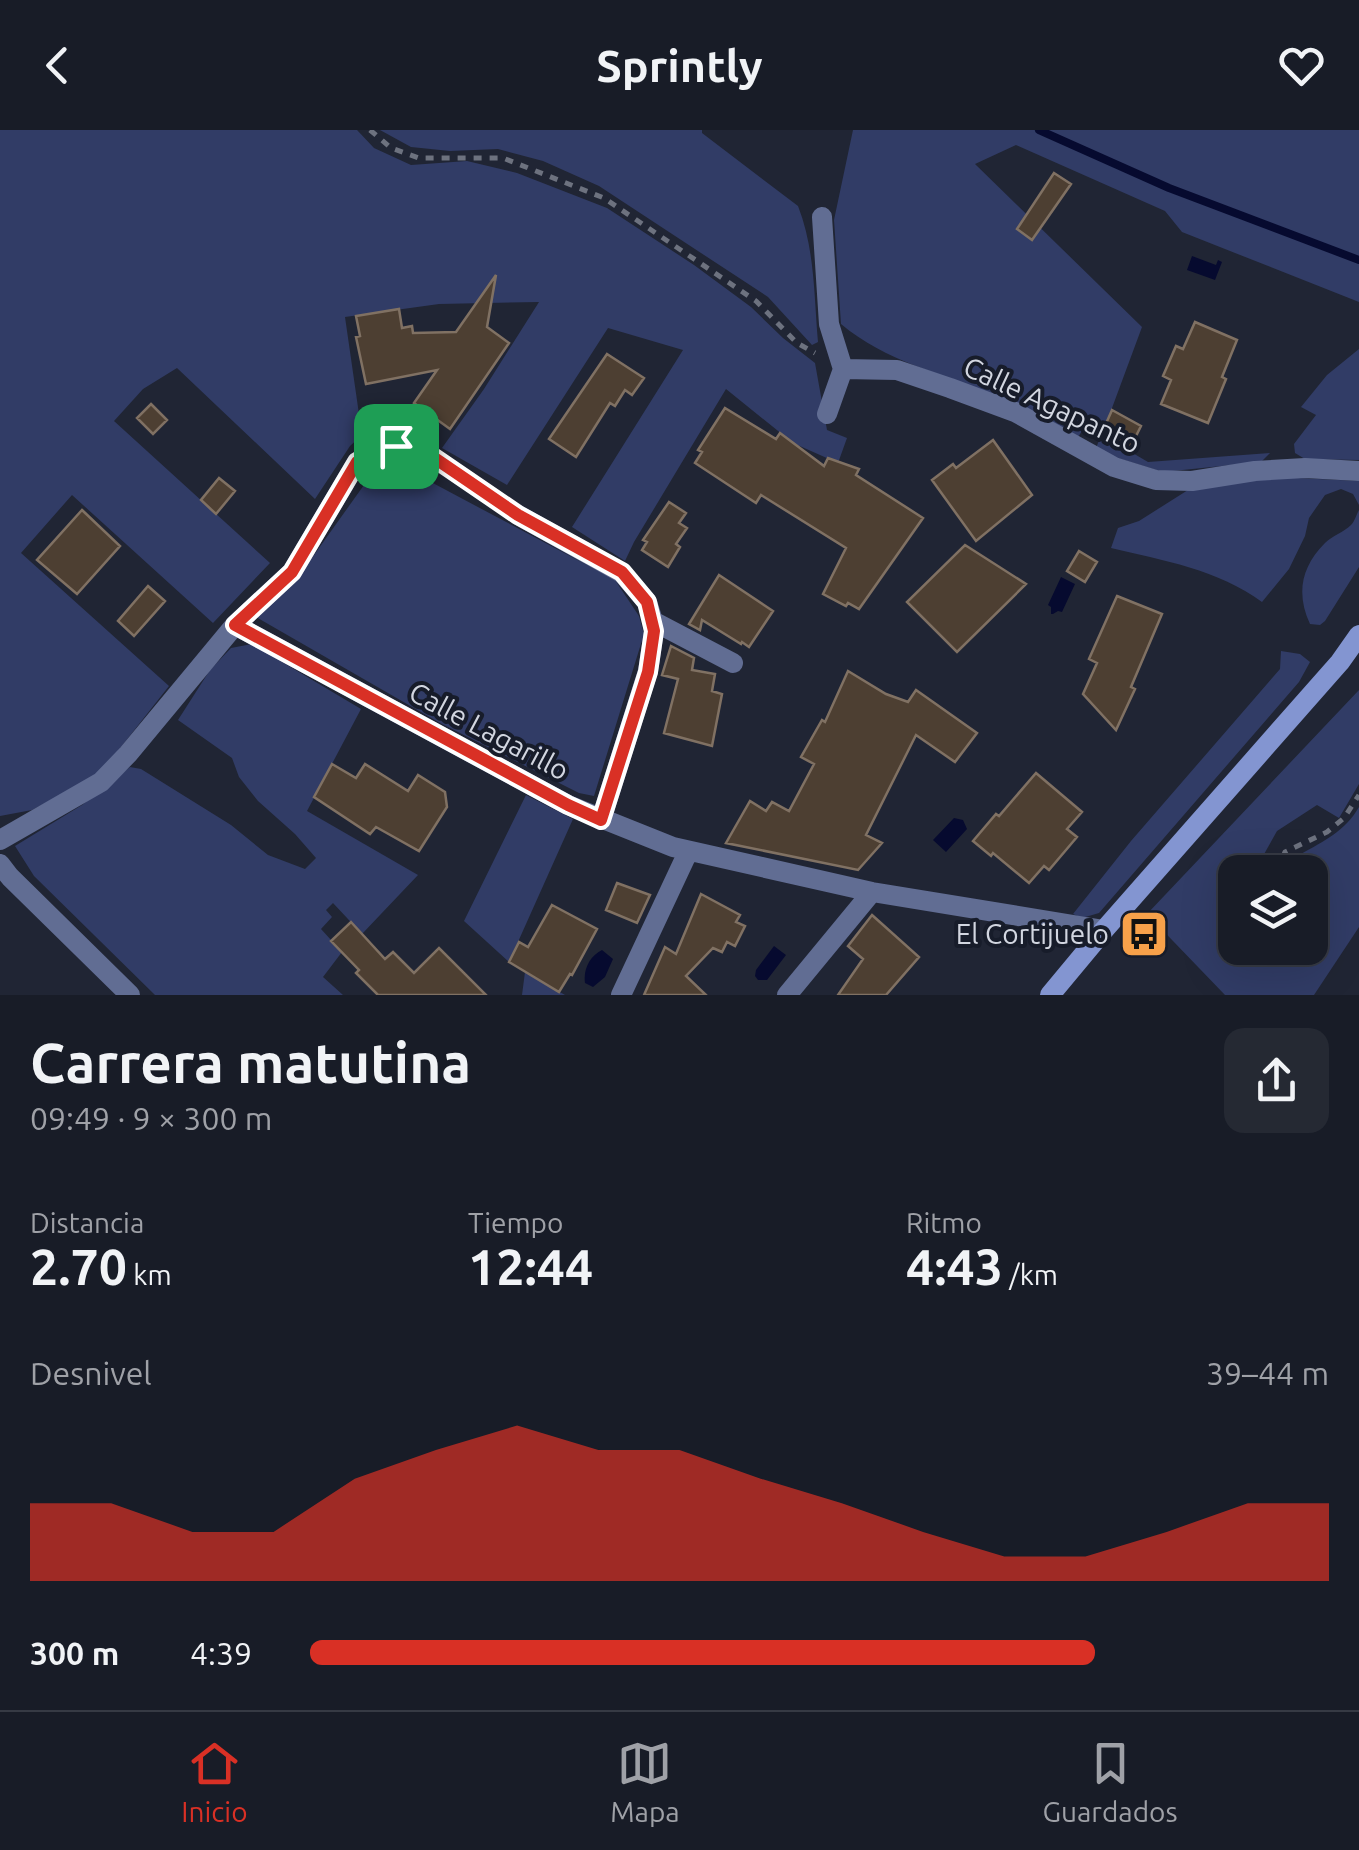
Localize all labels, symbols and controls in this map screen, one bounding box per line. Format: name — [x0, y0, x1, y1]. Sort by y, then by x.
icon: back — [30, 38, 85, 93]
icon: heart — [1274, 38, 1329, 93]
text: Sprintly — [596, 40, 763, 91]
street label: Calle Agapanto — [959, 350, 1145, 459]
pin — [354, 404, 439, 489]
icon: arrive — [369, 419, 424, 474]
street label: Calle Lagarillo — [404, 676, 574, 786]
map controls — [1218, 855, 1328, 965]
button: layers — [1218, 855, 1328, 965]
bus stop icon: El Cortijuelo — [1118, 908, 1170, 960]
place label: El Cortijuelo — [956, 918, 1109, 949]
button: share — [1224, 1028, 1329, 1133]
text: Carrera matutina — [30, 1032, 471, 1093]
text: 09:49 · 9 × 300 m — [30, 1100, 272, 1136]
text: Distancia — [30, 1207, 144, 1238]
text: Tiempo — [468, 1207, 563, 1238]
text: Ritmo — [906, 1207, 982, 1238]
text: 2.70 — [30, 1238, 127, 1294]
text: 12:44 — [468, 1238, 593, 1294]
text: 4:43 — [906, 1238, 1003, 1294]
text: km — [127, 1259, 172, 1290]
text: /km — [1003, 1259, 1058, 1290]
text: Desnivel — [30, 1355, 152, 1391]
text: 39–44 m — [1206, 1355, 1329, 1391]
text: 300 m — [30, 1635, 119, 1671]
text: 4:39 — [190, 1635, 252, 1671]
tab: Inicio — [181, 1736, 248, 1827]
tab: Mapa — [610, 1736, 680, 1827]
tab: Guardados — [1042, 1736, 1178, 1827]

